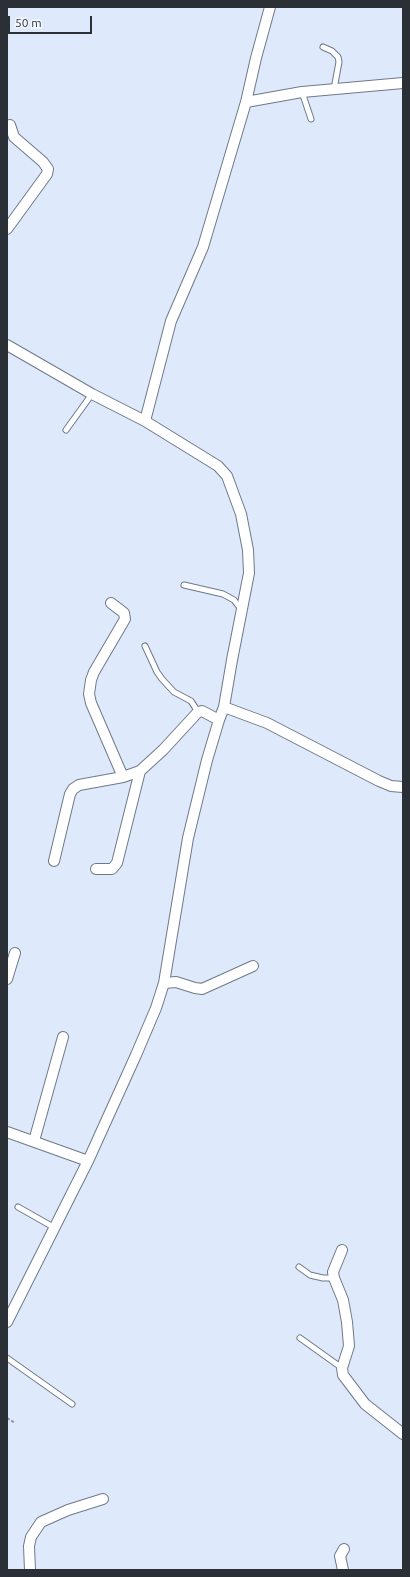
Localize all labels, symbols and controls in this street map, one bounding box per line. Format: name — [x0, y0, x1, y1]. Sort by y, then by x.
scale bar — [10, 8, 94, 34]
text: 50 m — [15, 16, 42, 29]

